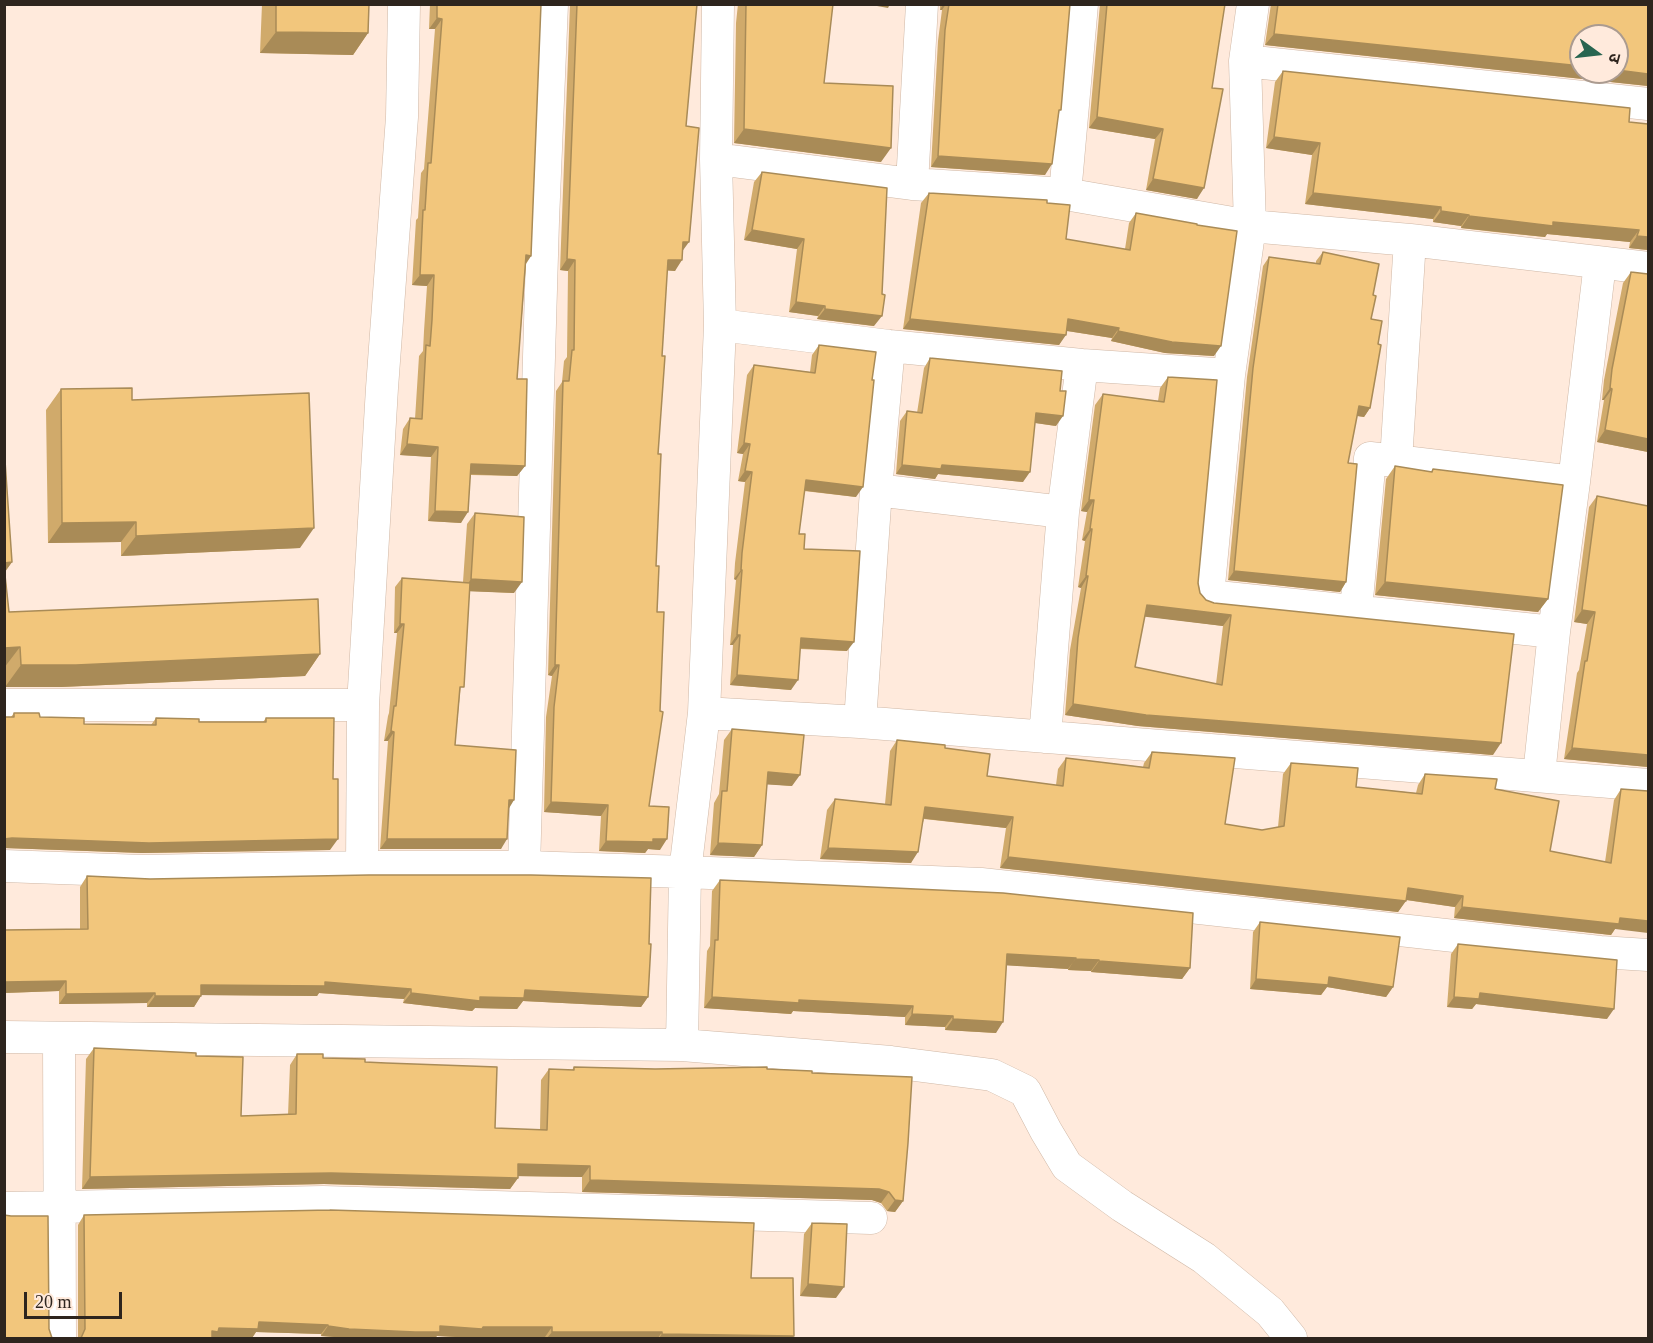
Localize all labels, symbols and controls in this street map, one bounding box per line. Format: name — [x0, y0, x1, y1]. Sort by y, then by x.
north arrow — [1569, 24, 1629, 84]
text: उ — [1606, 52, 1624, 65]
scale bar — [27, 1280, 124, 1318]
text: 20 m — [35, 1292, 72, 1312]

